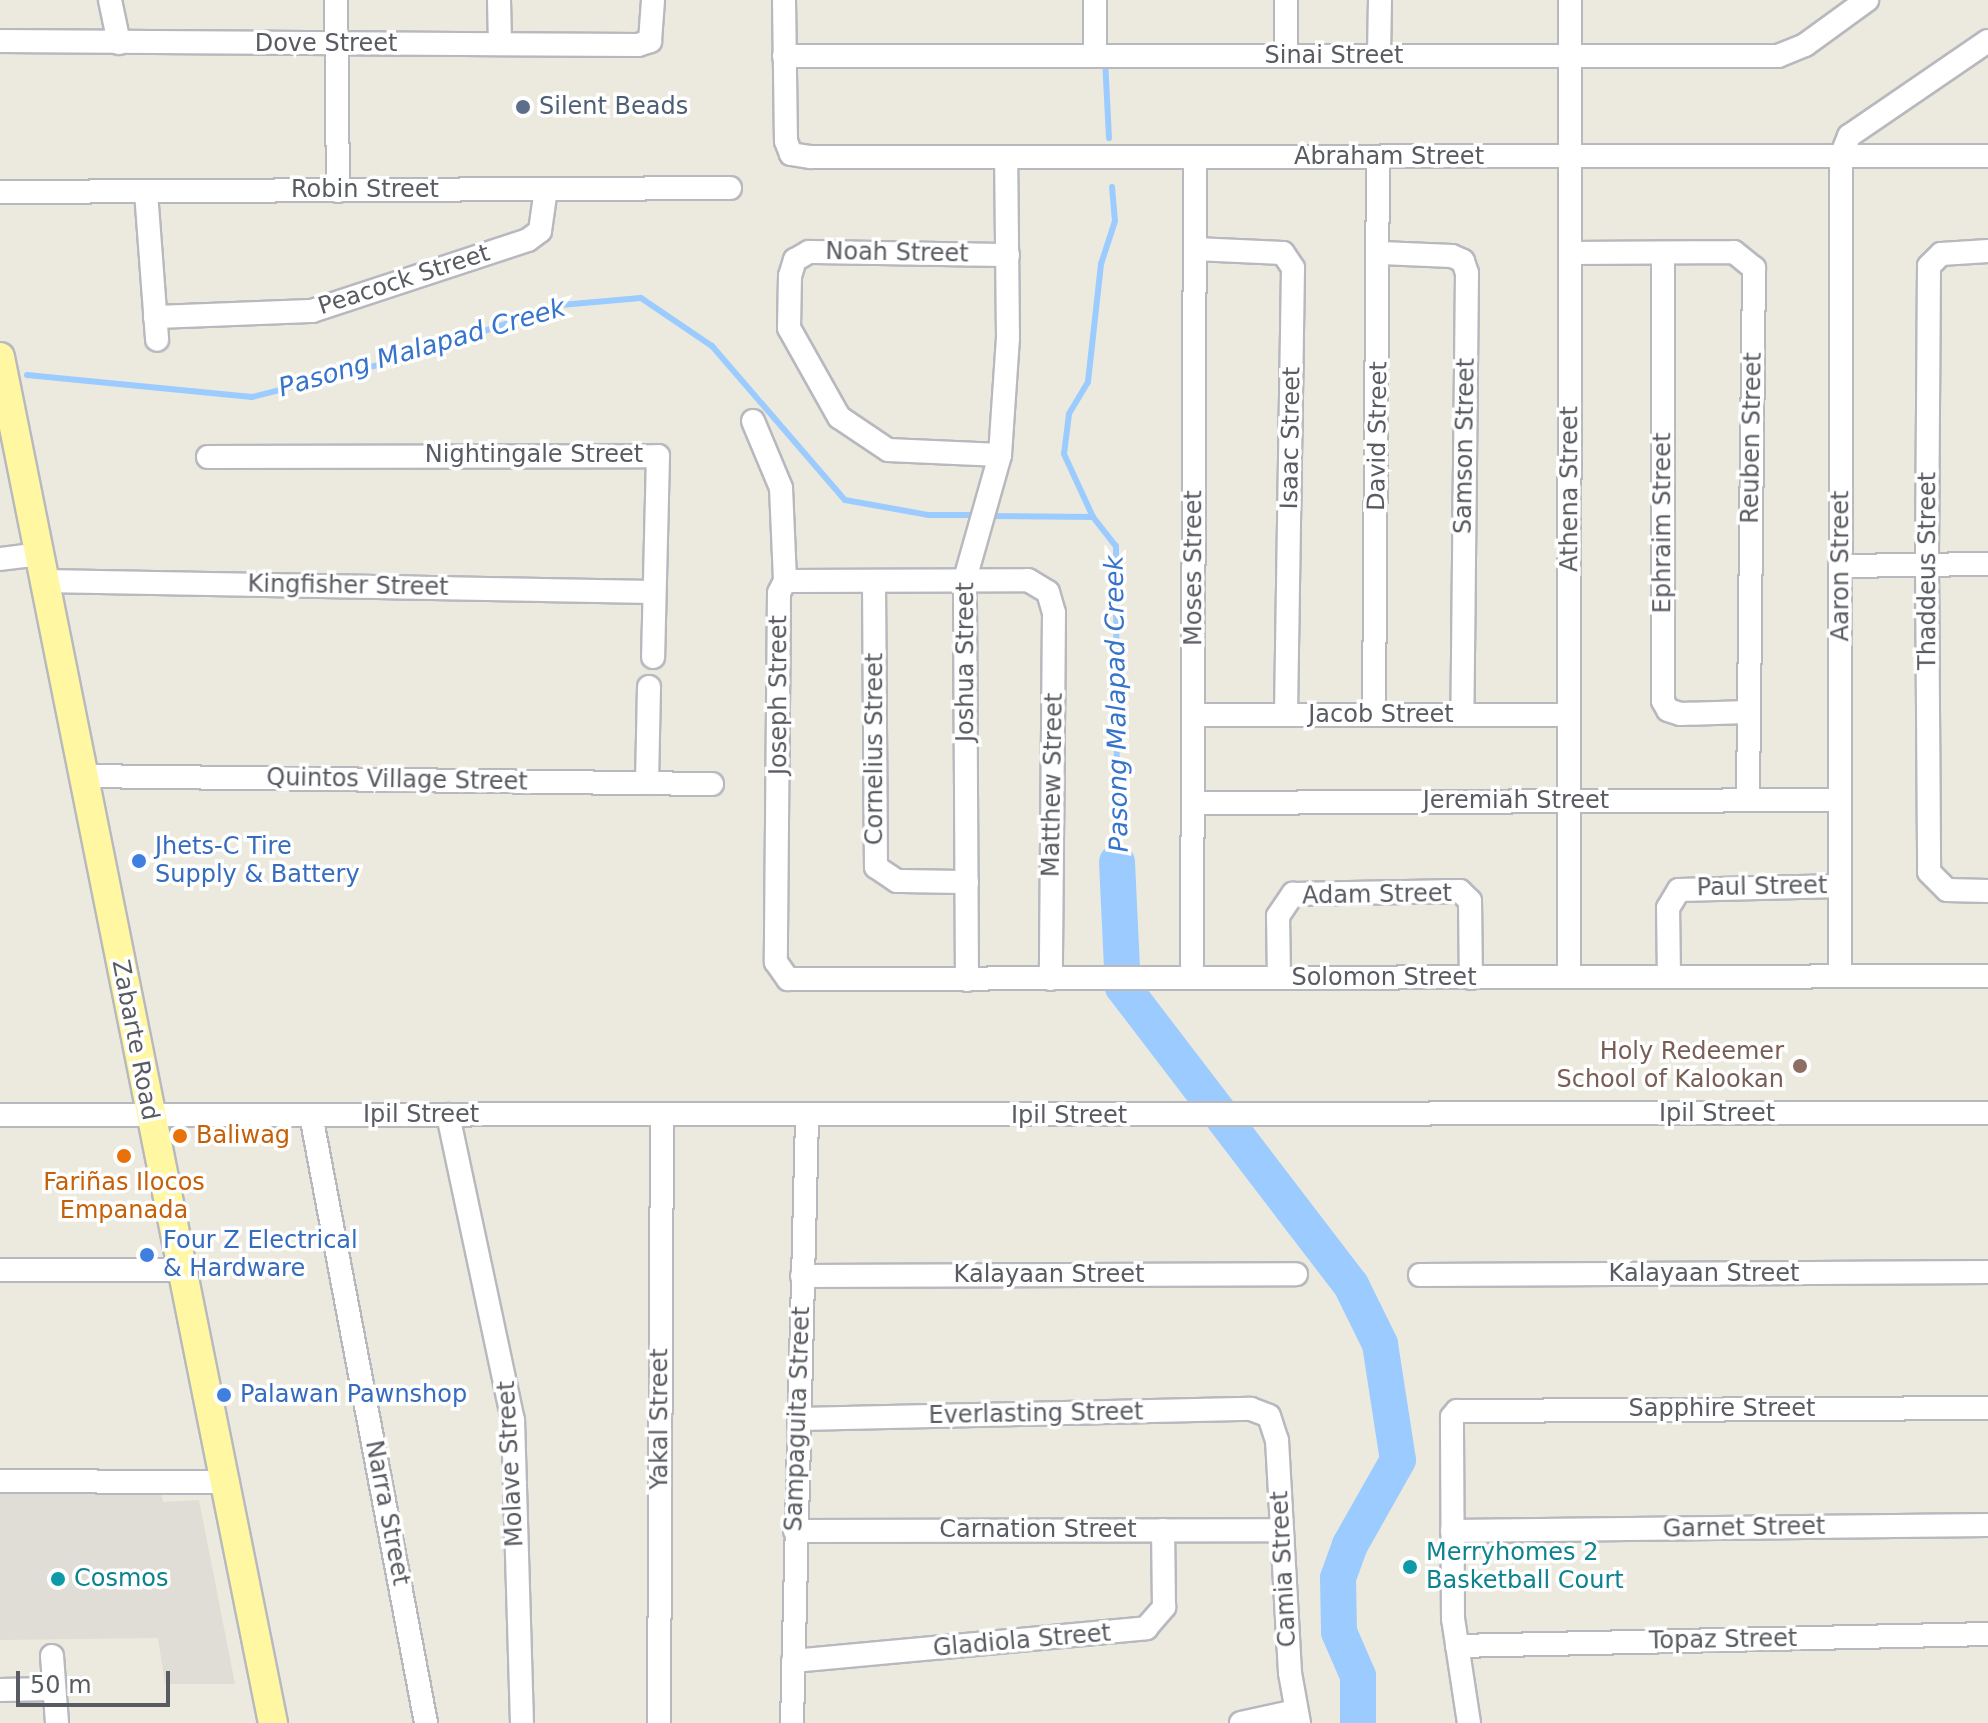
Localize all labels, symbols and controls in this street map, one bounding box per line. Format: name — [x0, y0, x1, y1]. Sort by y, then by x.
street label: Dove Street — [255, 30, 397, 58]
street label: Sinai Street — [1264, 42, 1404, 70]
place label: Silent Beads — [539, 93, 688, 121]
marker: Silent Beads — [514, 98, 532, 116]
street label: Abraham Street — [1294, 143, 1484, 171]
street label: Robin Street — [291, 176, 439, 204]
street label: Noah Street — [825, 237, 969, 269]
street label: Peacock Street — [315, 239, 493, 321]
water label: Pasong Malapad Creek — [275, 292, 569, 404]
street label: Reuben Street — [1736, 352, 1768, 524]
street label: Samson Street — [1449, 358, 1481, 534]
street label: David Street — [1362, 361, 1394, 511]
street label: Isaac Street — [1275, 366, 1307, 510]
street label: Athena Street — [1556, 406, 1584, 572]
street label: Ephraim Street — [1649, 433, 1677, 613]
street label: Nightingale Street — [425, 441, 643, 469]
street label: Thaddeus Street — [1914, 472, 1942, 670]
street label: Moses Street — [1180, 490, 1208, 646]
street label: Aaron Street — [1827, 491, 1855, 641]
water label: Pasong Malapad Creek — [1099, 555, 1135, 853]
street label: Kingfisher Street — [247, 570, 449, 602]
street label: Joshua Street — [952, 582, 980, 742]
street label: Joseph Street — [765, 615, 793, 775]
street label: Cornelius Street — [861, 653, 889, 845]
street label: Matthew Street — [1037, 693, 1069, 877]
street label: Jacob Street — [1308, 701, 1454, 729]
street label: Quintos Village Street — [266, 763, 528, 797]
street label: Jeremiah Street — [1423, 787, 1609, 815]
place label: Jhets-C Tire Supply & Battery — [155, 833, 360, 889]
marker: Jhets-C Tire Supply & Battery — [130, 852, 148, 870]
street label: Paul Street — [1696, 871, 1828, 903]
street label: Adam Street — [1302, 879, 1452, 911]
street label: Zabarte Road — [105, 957, 165, 1123]
street label: Solomon Street — [1291, 964, 1477, 992]
place label: Holy Redeemer School of Kalookan — [1556, 1038, 1784, 1094]
marker: Holy Redeemer School of Kalookan — [1791, 1057, 1809, 1075]
street label: Ipil Street — [1659, 1100, 1775, 1128]
street label: Ipil Street — [363, 1101, 479, 1129]
street label: Ipil Street — [1011, 1102, 1127, 1130]
place label: Baliwag — [196, 1122, 290, 1150]
marker: Baliwag — [171, 1127, 189, 1145]
marker: Fariñas Ilocos Empanada — [115, 1147, 133, 1165]
place label: Fariñas Ilocos Empanada — [43, 1169, 205, 1225]
place label: Four Z Electrical & Hardware — [163, 1227, 358, 1283]
marker: Four Z Electrical & Hardware — [138, 1246, 156, 1264]
street label: Kalayaan Street — [1609, 1260, 1799, 1288]
street label: Kalayaan Street — [954, 1261, 1144, 1289]
street label: Sampaguita Street — [780, 1306, 816, 1532]
street label: Yakal Street — [646, 1348, 674, 1490]
street label: Molave Street — [492, 1380, 530, 1548]
place label: Palawan Pawnshop — [240, 1381, 467, 1409]
marker: Palawan Pawnshop — [215, 1386, 233, 1404]
street label: Sapphire Street — [1629, 1395, 1815, 1423]
street label: Everlasting Street — [928, 1398, 1144, 1430]
street label: Narra Street — [359, 1438, 415, 1588]
street label: Camia Street — [1266, 1490, 1302, 1648]
street label: Garnet Street — [1662, 1512, 1826, 1544]
street label: Carnation Street — [939, 1516, 1137, 1544]
place label: Merryhomes 2 Basketball Court — [1426, 1539, 1624, 1595]
marker: Merryhomes 2 Basketball Court — [1401, 1558, 1419, 1576]
place label: Cosmos — [74, 1565, 169, 1593]
marker: Cosmos — [49, 1570, 67, 1588]
street label: Gladiola Street — [932, 1619, 1112, 1663]
street label: Topaz Street — [1649, 1624, 1797, 1656]
scale bar — [20, 1655, 174, 1705]
text: 50 m — [30, 1671, 92, 1699]

